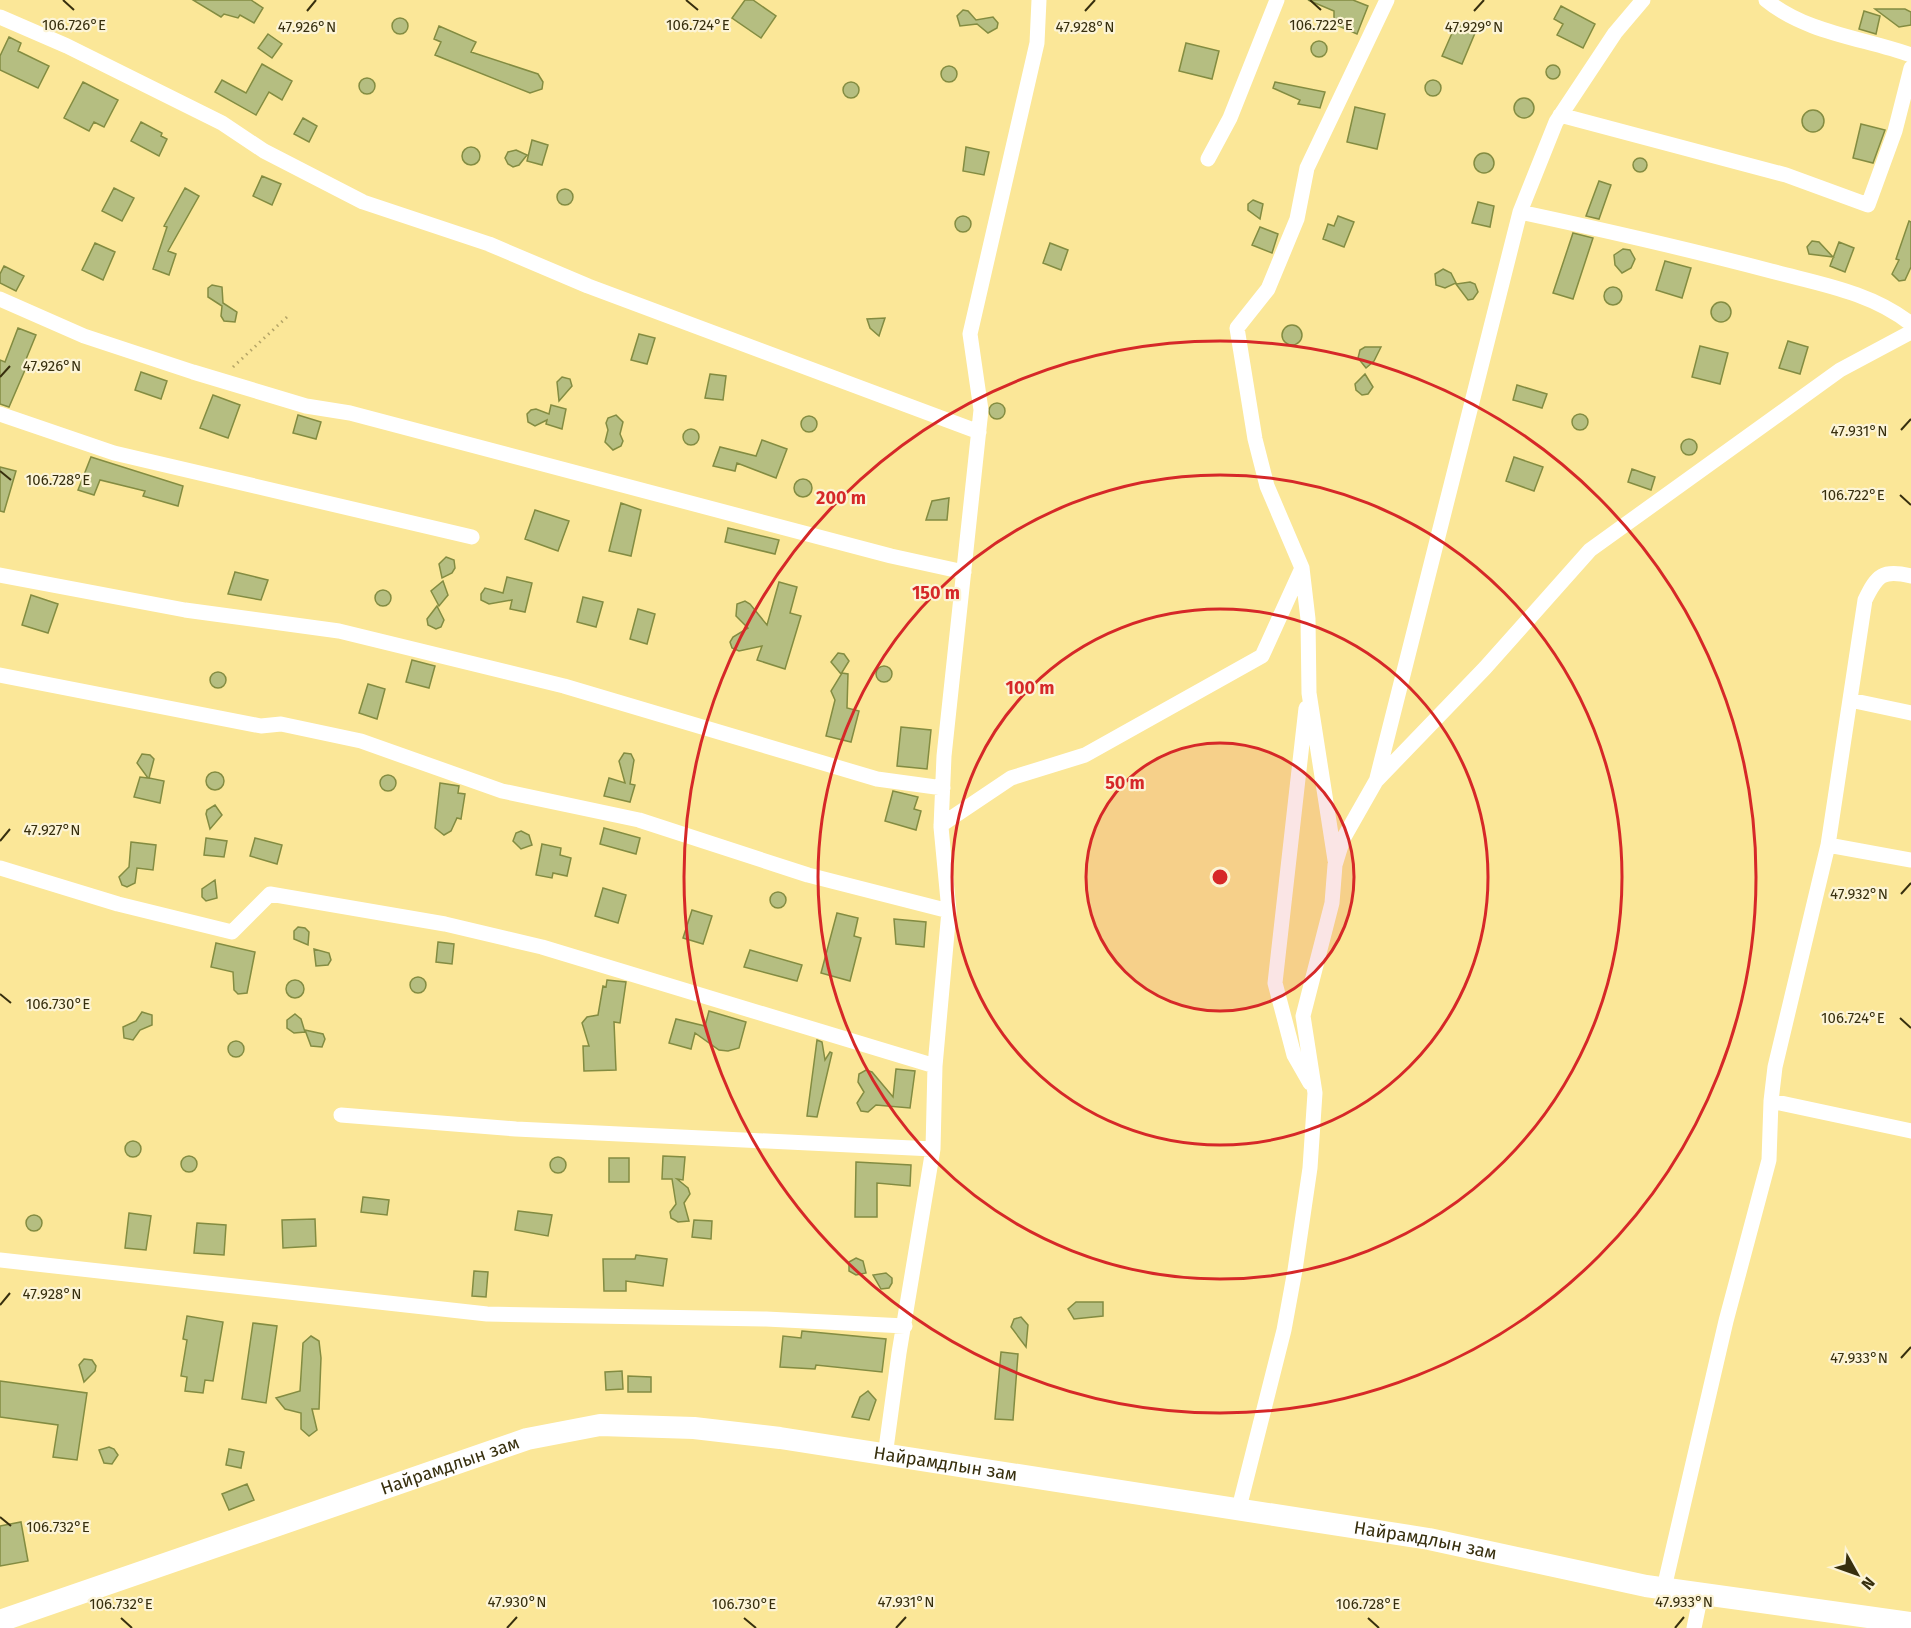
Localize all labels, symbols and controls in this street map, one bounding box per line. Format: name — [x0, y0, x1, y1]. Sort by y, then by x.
text: 106.726°E — [42, 16, 106, 34]
text: 106.724°E — [666, 16, 730, 34]
text: 106.722°E — [1289, 16, 1353, 34]
text: 47.926°N — [278, 18, 336, 36]
text: 47.928°N — [1056, 18, 1114, 36]
text: 47.929°N — [1445, 18, 1503, 36]
text: 47.926°N — [23, 357, 81, 375]
text: 47.931°N — [1831, 422, 1887, 440]
text: 106.728°E — [26, 471, 90, 489]
text: 106.722°E — [1821, 486, 1885, 504]
text: 200 m — [816, 487, 866, 509]
text: 150 m — [912, 582, 960, 604]
text: 100 m — [1006, 677, 1054, 699]
text: 50 m — [1105, 772, 1145, 794]
text: 47.927°N — [23, 821, 81, 839]
centre of rings — [1210, 867, 1230, 887]
text: 47.932°N — [1830, 885, 1888, 903]
text: 106.730°E — [26, 995, 90, 1013]
text: 106.724°E — [1821, 1009, 1885, 1027]
text: 47.928°N — [23, 1285, 81, 1303]
text: 47.933°N — [1830, 1349, 1888, 1367]
street label: Найрамдлын зам — [378, 1432, 522, 1500]
street label: Найрамдлын зам — [872, 1442, 1019, 1486]
street label: Найрамдлын зам — [1352, 1516, 1499, 1564]
text: 106.732°E — [26, 1518, 90, 1536]
north arrow — [1827, 1544, 1887, 1604]
text: N — [1857, 1573, 1879, 1593]
text: 47.930°N — [487, 1593, 547, 1611]
text: 47.931°N — [878, 1593, 934, 1611]
text: 47.933°N — [1655, 1593, 1713, 1611]
text: 106.732°E — [89, 1595, 153, 1613]
text: 106.730°E — [712, 1595, 776, 1613]
text: 106.728°E — [1336, 1595, 1400, 1613]

